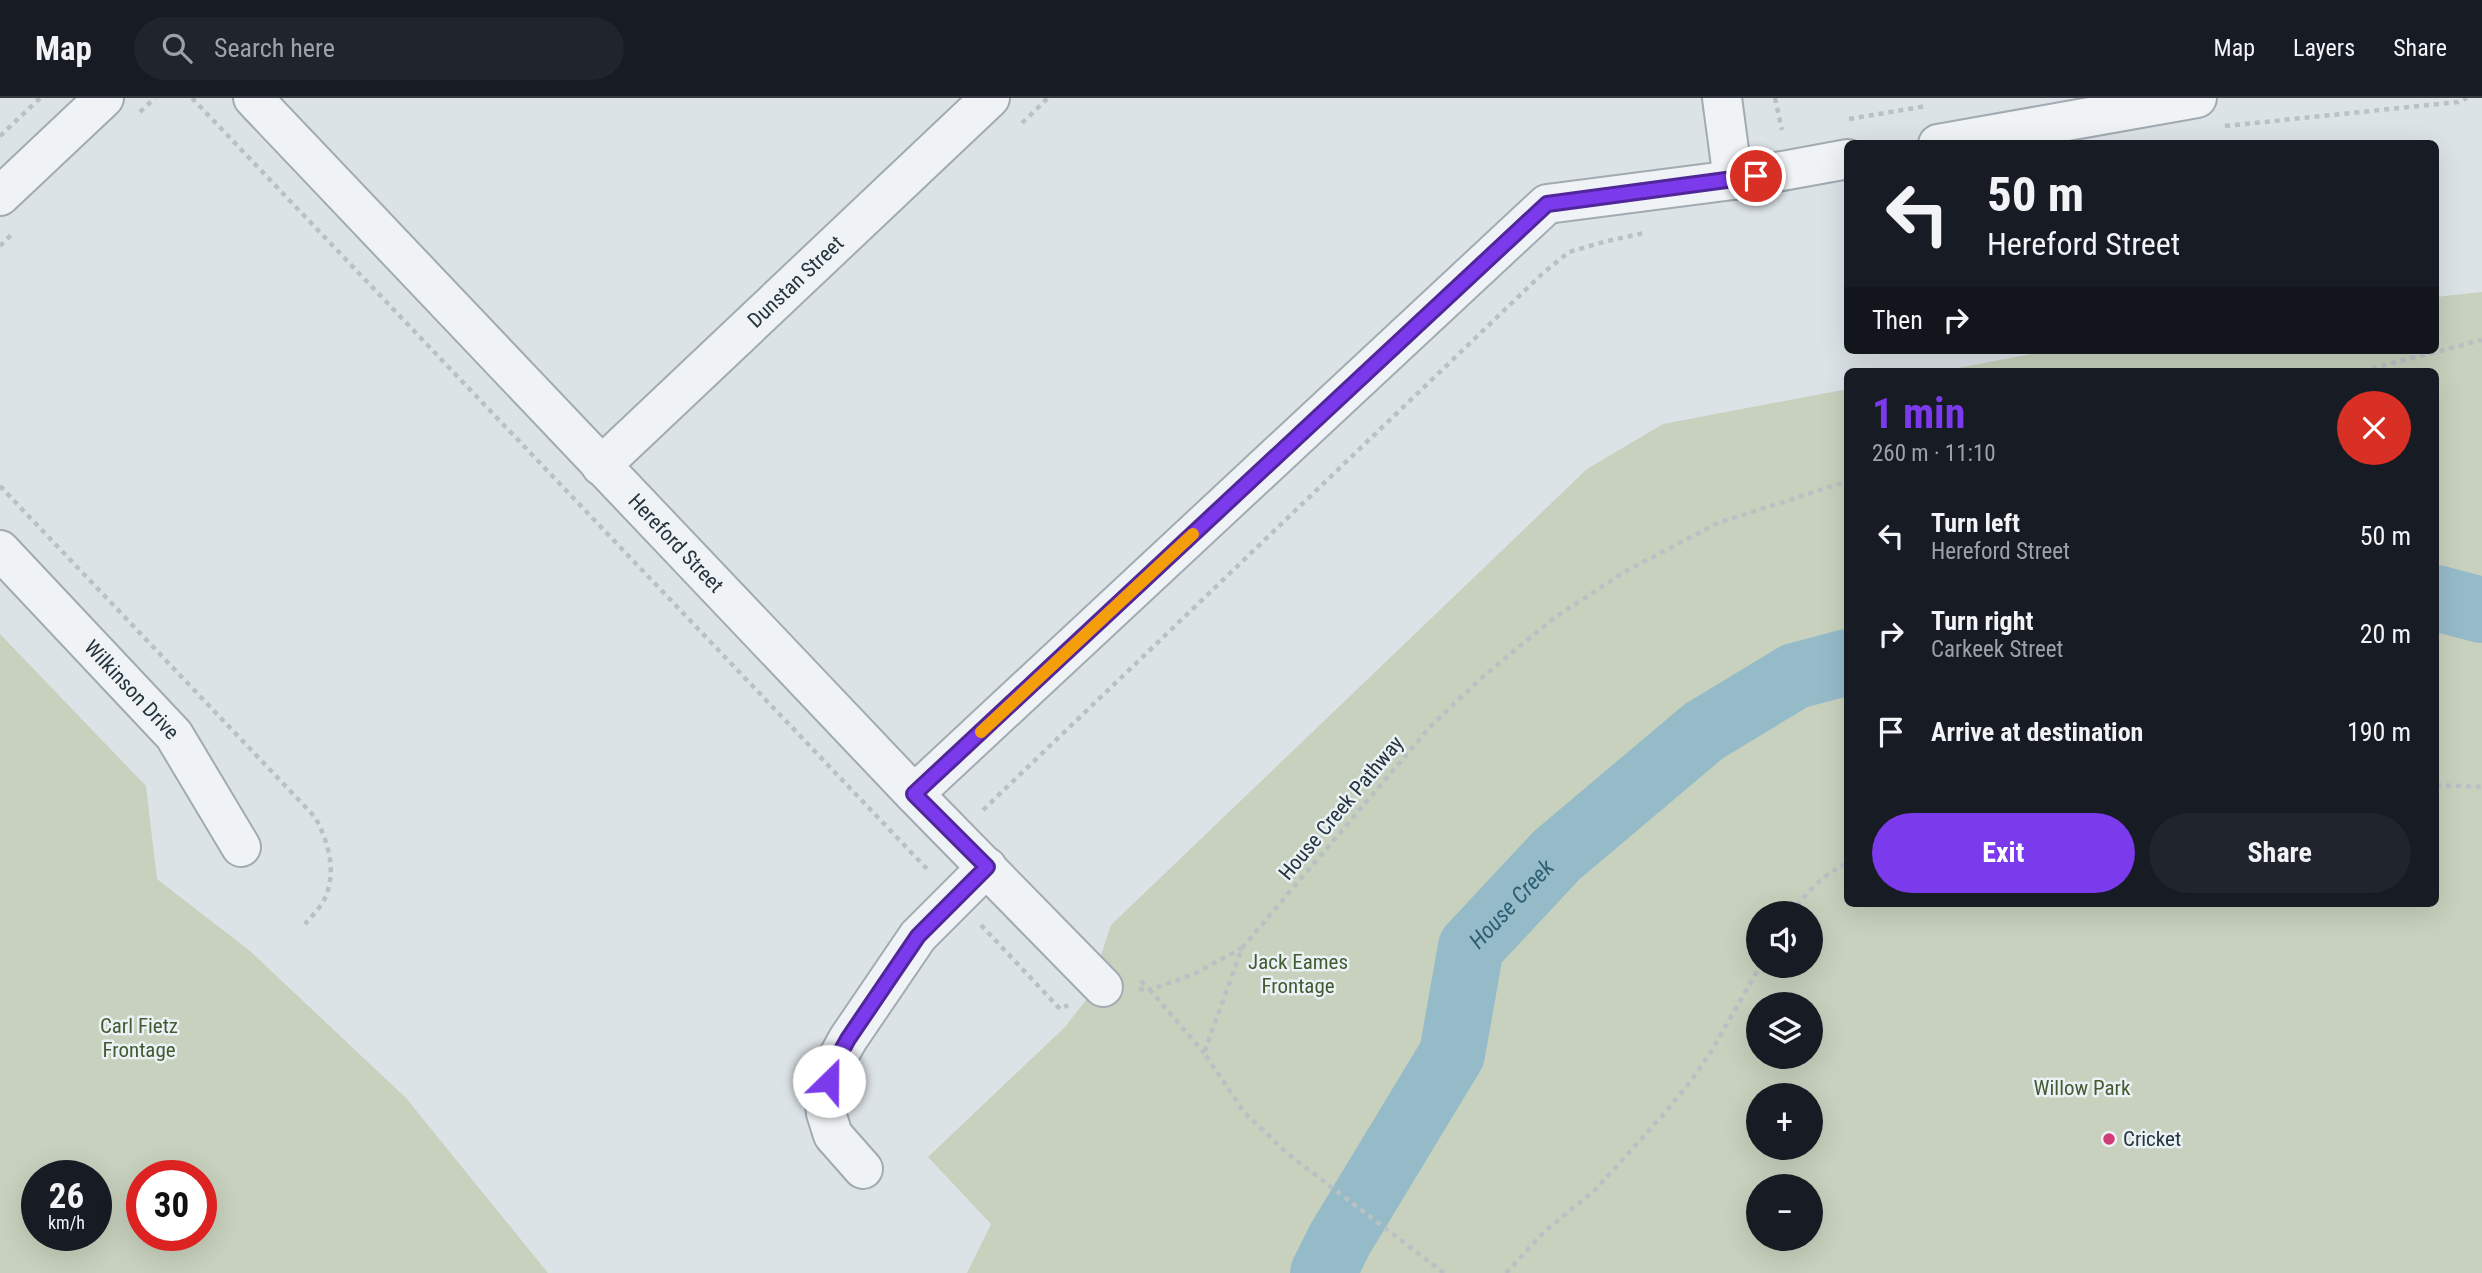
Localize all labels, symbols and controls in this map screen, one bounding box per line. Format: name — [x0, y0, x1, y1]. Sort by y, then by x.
search box — [134, 17, 624, 80]
text: Map — [35, 29, 92, 68]
icon: search — [158, 29, 196, 67]
text: Search here — [214, 33, 335, 63]
text: Map — [2214, 34, 2255, 62]
text: Layers — [2293, 34, 2355, 62]
text: Share — [2393, 34, 2447, 62]
pin — [1726, 146, 1786, 206]
icon: arrive — [1737, 157, 1775, 195]
text: 50 m — [1987, 166, 2084, 223]
icon: left — [1872, 168, 1963, 259]
text: Hereford Street — [1987, 225, 2180, 263]
street label: Dunstan Street — [743, 231, 848, 333]
icon: right — [1937, 301, 1975, 339]
text: Then — [1872, 305, 1923, 335]
text: 1 min — [1872, 389, 1965, 438]
button: close — [2337, 391, 2411, 465]
text: 260 m · 11:10 — [1872, 440, 1996, 467]
street label: Hereford Street — [623, 489, 728, 597]
text: Turn left — [1931, 508, 2020, 538]
icon: left — [1872, 517, 1910, 555]
text: 50 m — [2360, 521, 2411, 551]
text: Hereford Street — [1931, 538, 2070, 565]
text: Turn right — [1931, 606, 2033, 636]
icon: right — [1872, 615, 1910, 653]
text: 20 m — [2360, 619, 2411, 649]
street label: Wilkinson Drive — [79, 635, 184, 745]
text: Carkeek Street — [1931, 636, 2063, 663]
icon: arrive — [1872, 713, 1910, 751]
text: Arrive at destination — [1931, 717, 2143, 747]
text: 190 m — [2347, 717, 2411, 747]
street label: House Creek Pathway — [1274, 731, 1408, 885]
button: Exit — [1872, 813, 2135, 893]
button: Share — [2149, 813, 2411, 893]
water label: House Creek — [1463, 853, 1560, 954]
map controls — [1746, 901, 1823, 1251]
button: sound — [1746, 901, 1823, 978]
park label: Jack Eames Frontage — [1248, 950, 1348, 998]
button: layers — [1746, 992, 1823, 1069]
park label: Carl Fietz Frontage — [100, 1014, 178, 1062]
position arrow — [792, 1044, 866, 1118]
park label: Willow Park — [2034, 1076, 2131, 1100]
button: + — [1746, 1083, 1823, 1160]
place label: Cricket — [2123, 1127, 2181, 1151]
marker: Cricket — [2101, 1131, 2117, 1147]
speed limit sign: 30 — [126, 1160, 217, 1251]
button: − — [1746, 1174, 1823, 1251]
text: 26 — [49, 1176, 84, 1217]
text: km/h — [48, 1212, 85, 1233]

